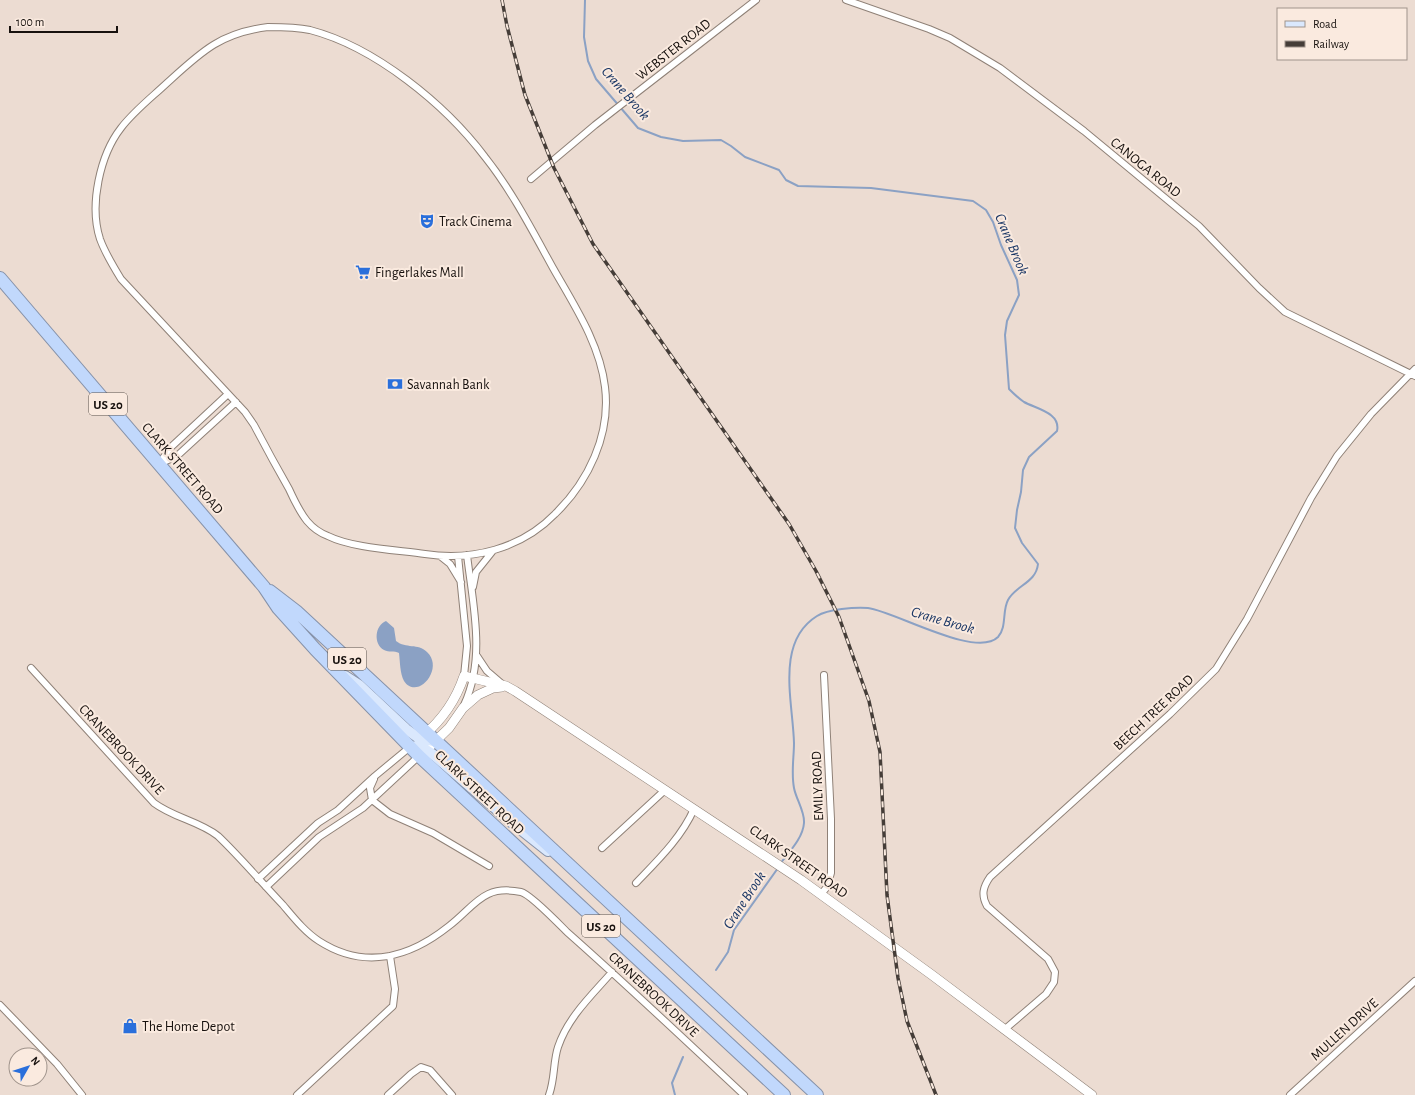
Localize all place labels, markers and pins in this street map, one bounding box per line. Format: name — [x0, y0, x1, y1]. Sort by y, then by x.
theatre icon: Track Cinema — [418, 212, 436, 230]
place label: Track Cinema — [439, 215, 512, 229]
supermarket icon: Fingerlakes Mall — [354, 263, 372, 281]
place label: Fingerlakes Mall — [375, 266, 464, 280]
bank icon: Savannah Bank — [386, 375, 404, 393]
place label: Savannah Bank — [407, 378, 490, 392]
shop icon: The Home Depot — [121, 1017, 139, 1035]
place label: The Home Depot — [142, 1020, 235, 1034]

